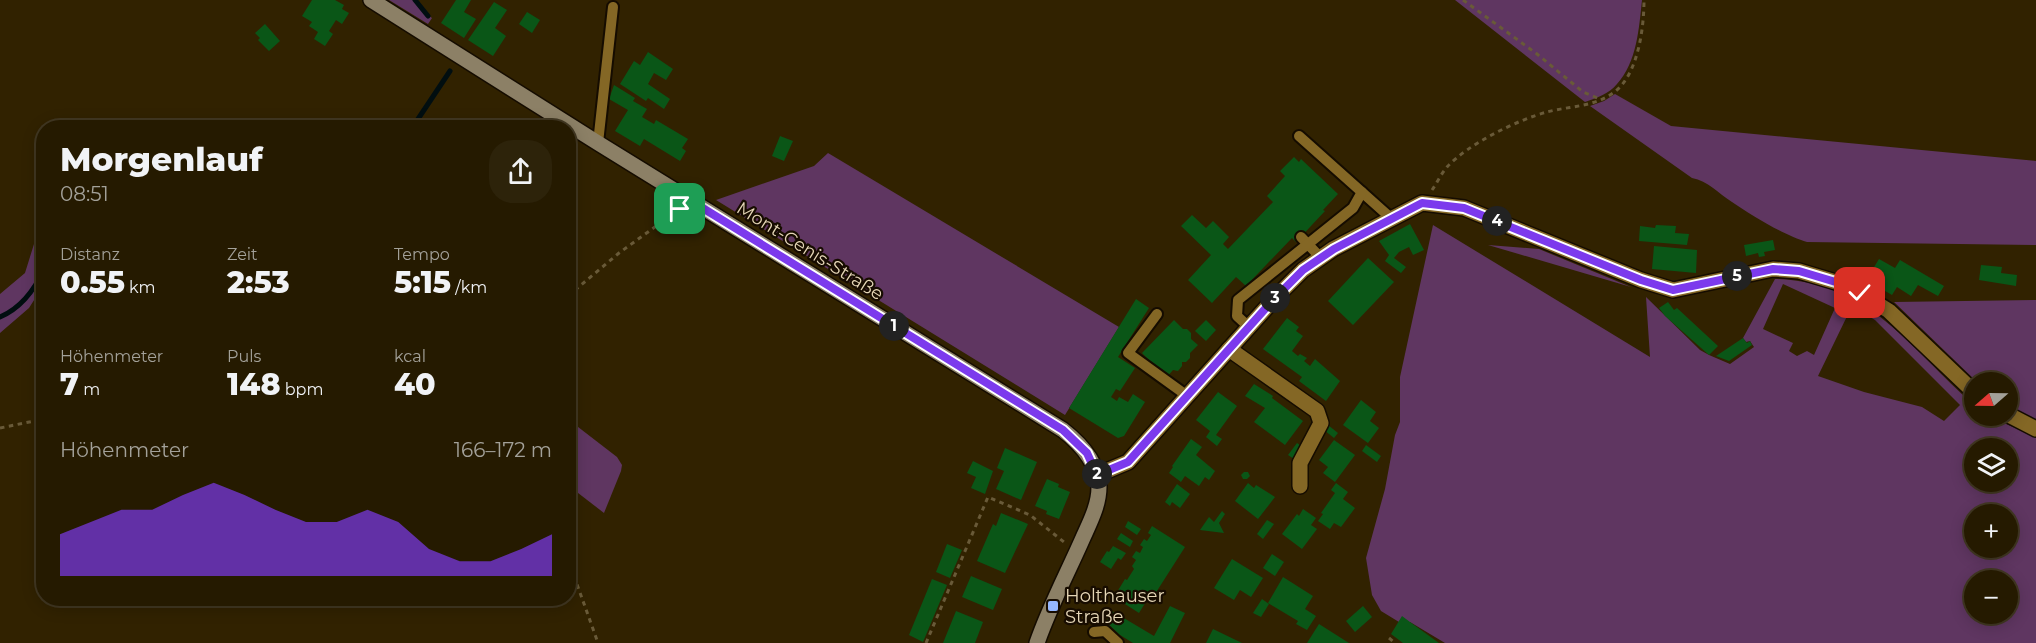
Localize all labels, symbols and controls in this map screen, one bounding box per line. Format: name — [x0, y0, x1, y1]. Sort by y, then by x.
text: Morgenlauf — [60, 139, 263, 179]
button: share — [489, 140, 552, 203]
text: 08:51 — [60, 182, 109, 206]
pin — [654, 183, 705, 234]
icon: arrive — [663, 192, 696, 225]
street label: Mont-Cenis-Straße — [733, 197, 887, 305]
pin: 4 — [1482, 206, 1512, 236]
text: 4 — [1491, 211, 1503, 230]
text: Distanz — [60, 245, 120, 264]
text: Zeit — [227, 245, 258, 264]
text: Tempo — [394, 245, 450, 264]
pin: 5 — [1722, 261, 1752, 291]
text: 0.55 — [60, 264, 125, 301]
text: 2:53 — [227, 264, 290, 301]
text: 5:15 — [394, 264, 451, 301]
text: 5 — [1732, 266, 1742, 285]
pin — [1834, 267, 1885, 318]
icon: check — [1843, 276, 1876, 309]
text: km — [125, 278, 156, 297]
text: /km — [451, 278, 487, 297]
pin: 3 — [1260, 283, 1290, 313]
text: 3 — [1270, 288, 1280, 307]
pin: 1 — [879, 311, 909, 341]
text: 1 — [891, 316, 897, 335]
text: Höhenmeter — [60, 347, 163, 366]
text: Puls — [227, 347, 261, 366]
text: kcal — [394, 347, 426, 366]
text: 7 — [60, 366, 79, 403]
text: 148 — [227, 366, 281, 403]
text: 40 — [394, 366, 436, 403]
north arrow — [1964, 372, 2018, 426]
map controls — [1964, 372, 2018, 624]
text: m — [79, 380, 100, 399]
text: bpm — [281, 380, 323, 399]
text: Höhenmeter — [60, 438, 189, 462]
text: 166–172 m — [454, 438, 552, 462]
button: layers — [1964, 438, 2018, 492]
pin: 2 — [1082, 459, 1112, 489]
text: 2 — [1092, 464, 1102, 483]
button: + — [1964, 504, 2018, 558]
button: − — [1964, 570, 2018, 624]
place label: Holthauser Straße — [1065, 585, 1165, 628]
marker: Holthauser Straße — [1046, 599, 1060, 613]

